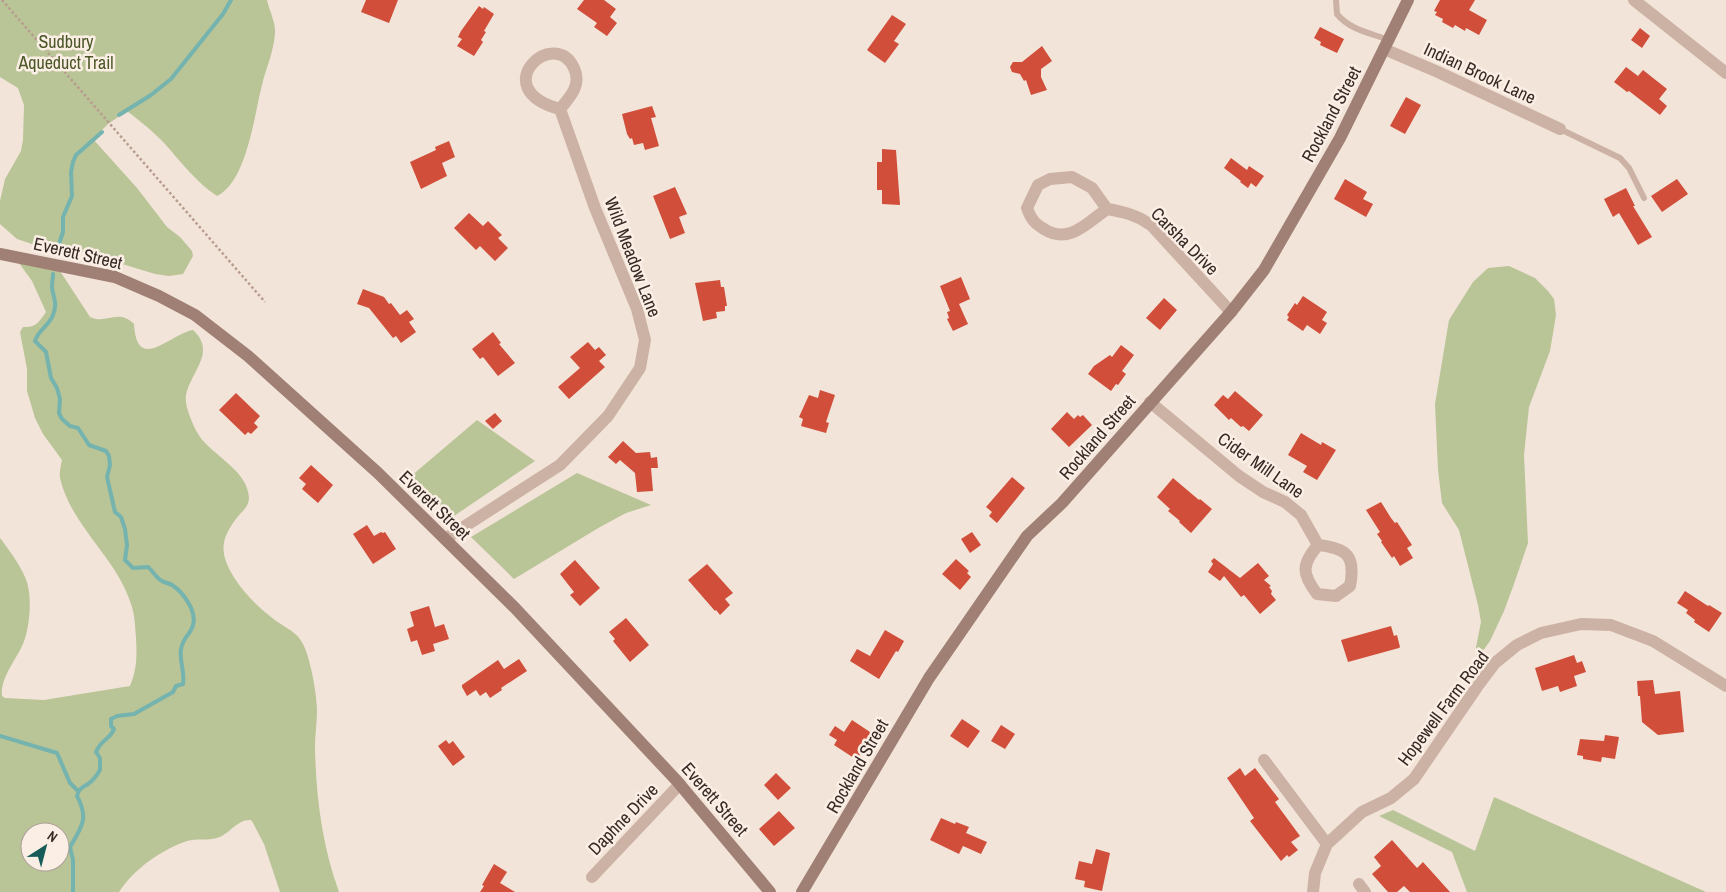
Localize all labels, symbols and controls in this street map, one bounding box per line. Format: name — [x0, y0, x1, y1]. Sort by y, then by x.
park label: Sudbury Aqueduct Trail — [17, 29, 114, 75]
street label: Indian Brook Lane — [1420, 36, 1540, 110]
street label: Rockland Street — [1295, 62, 1367, 166]
street label: Wild Meadow Lane — [599, 194, 667, 320]
street label: Carsha Drive — [1145, 201, 1225, 281]
street label: Everett Street — [31, 231, 125, 275]
street label: Rockland Street — [1053, 389, 1141, 485]
street label: Cider Mill Lane — [1213, 426, 1309, 504]
street label: Everett Street — [394, 465, 476, 545]
street label: Hopewell Farm Road — [1392, 645, 1494, 771]
street label: Rockland Street — [820, 714, 894, 818]
street label: Everett Street — [676, 757, 754, 841]
street label: Daphne Drive — [582, 778, 664, 860]
north arrow — [20, 822, 70, 872]
text: N — [44, 827, 61, 846]

